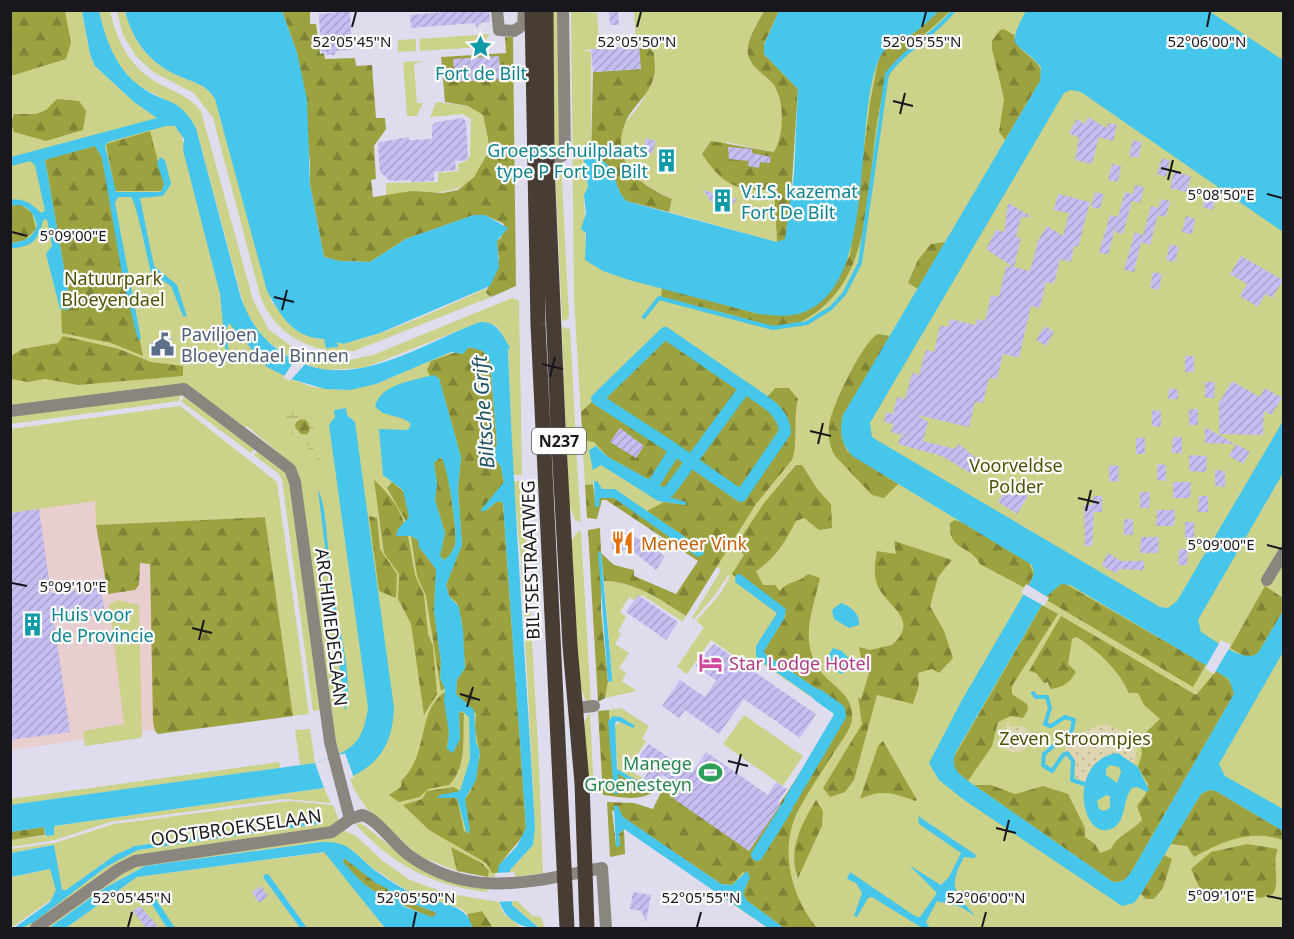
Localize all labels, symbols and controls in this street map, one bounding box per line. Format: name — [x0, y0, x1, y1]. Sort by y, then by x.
text: 52°05'45"N — [313, 31, 391, 51]
text: 52°05'50"N — [598, 31, 676, 51]
text: 52°05'55"N — [883, 31, 961, 51]
text: 52°06'00"N — [1168, 31, 1246, 51]
place icon: Fort de Bilt — [468, 34, 494, 60]
place label: Fort de Bilt — [435, 61, 528, 85]
place label: Groepsschuilplaats type P Fort De Bilt — [487, 138, 649, 183]
building icon: Groepsschuilplaats type P Fort De Bilt — [653, 147, 679, 173]
place label: V.I.S. kazemat Fort De Bilt — [741, 179, 858, 224]
text: 5°08'50"E — [1187, 184, 1255, 204]
building icon: V.I.S. kazemat Fort De Bilt — [710, 188, 736, 214]
text: 5°09'00"E — [39, 225, 107, 245]
park label: Natuurpark Bloeyendael — [61, 266, 165, 311]
place label: Paviljoen Bloeyendael Binnen — [181, 322, 349, 367]
public building icon: Paviljoen Bloeyendael Binnen — [150, 331, 176, 357]
water label: Biltsche Grift — [465, 353, 500, 469]
road number: N237 — [532, 428, 586, 454]
park label: Voorveldse Polder — [969, 453, 1063, 498]
street label: BILTSESTRAATWEG — [515, 480, 545, 640]
restaurant icon: Meneer Vink — [610, 530, 636, 556]
place label: Meneer Vink — [641, 531, 748, 555]
text: 5°09'00"E — [1187, 534, 1255, 554]
street label: ARCHIMEDESLAAN — [310, 547, 354, 707]
text: 5°09'10"E — [39, 576, 107, 596]
place label: Huis voor de Provincie — [51, 602, 154, 647]
building icon: Huis voor de Provincie — [20, 611, 46, 637]
hotel icon: Star Lodge Hotel — [698, 650, 724, 676]
place label: Star Lodge Hotel — [729, 651, 870, 675]
park label: Zeven Stroompjes — [999, 726, 1151, 750]
place label: Manege Groenesteyn — [584, 751, 692, 796]
sports icon: Manege Groenesteyn — [697, 760, 723, 786]
street label: OOSTBROEKSELAAN — [149, 803, 323, 851]
text: 5°09'10"E — [1187, 885, 1255, 905]
text: 52°05'45"N — [93, 887, 171, 907]
text: 52°05'50"N — [377, 887, 455, 907]
text: 52°05'55"N — [662, 887, 740, 907]
text: 52°06'00"N — [947, 887, 1025, 907]

